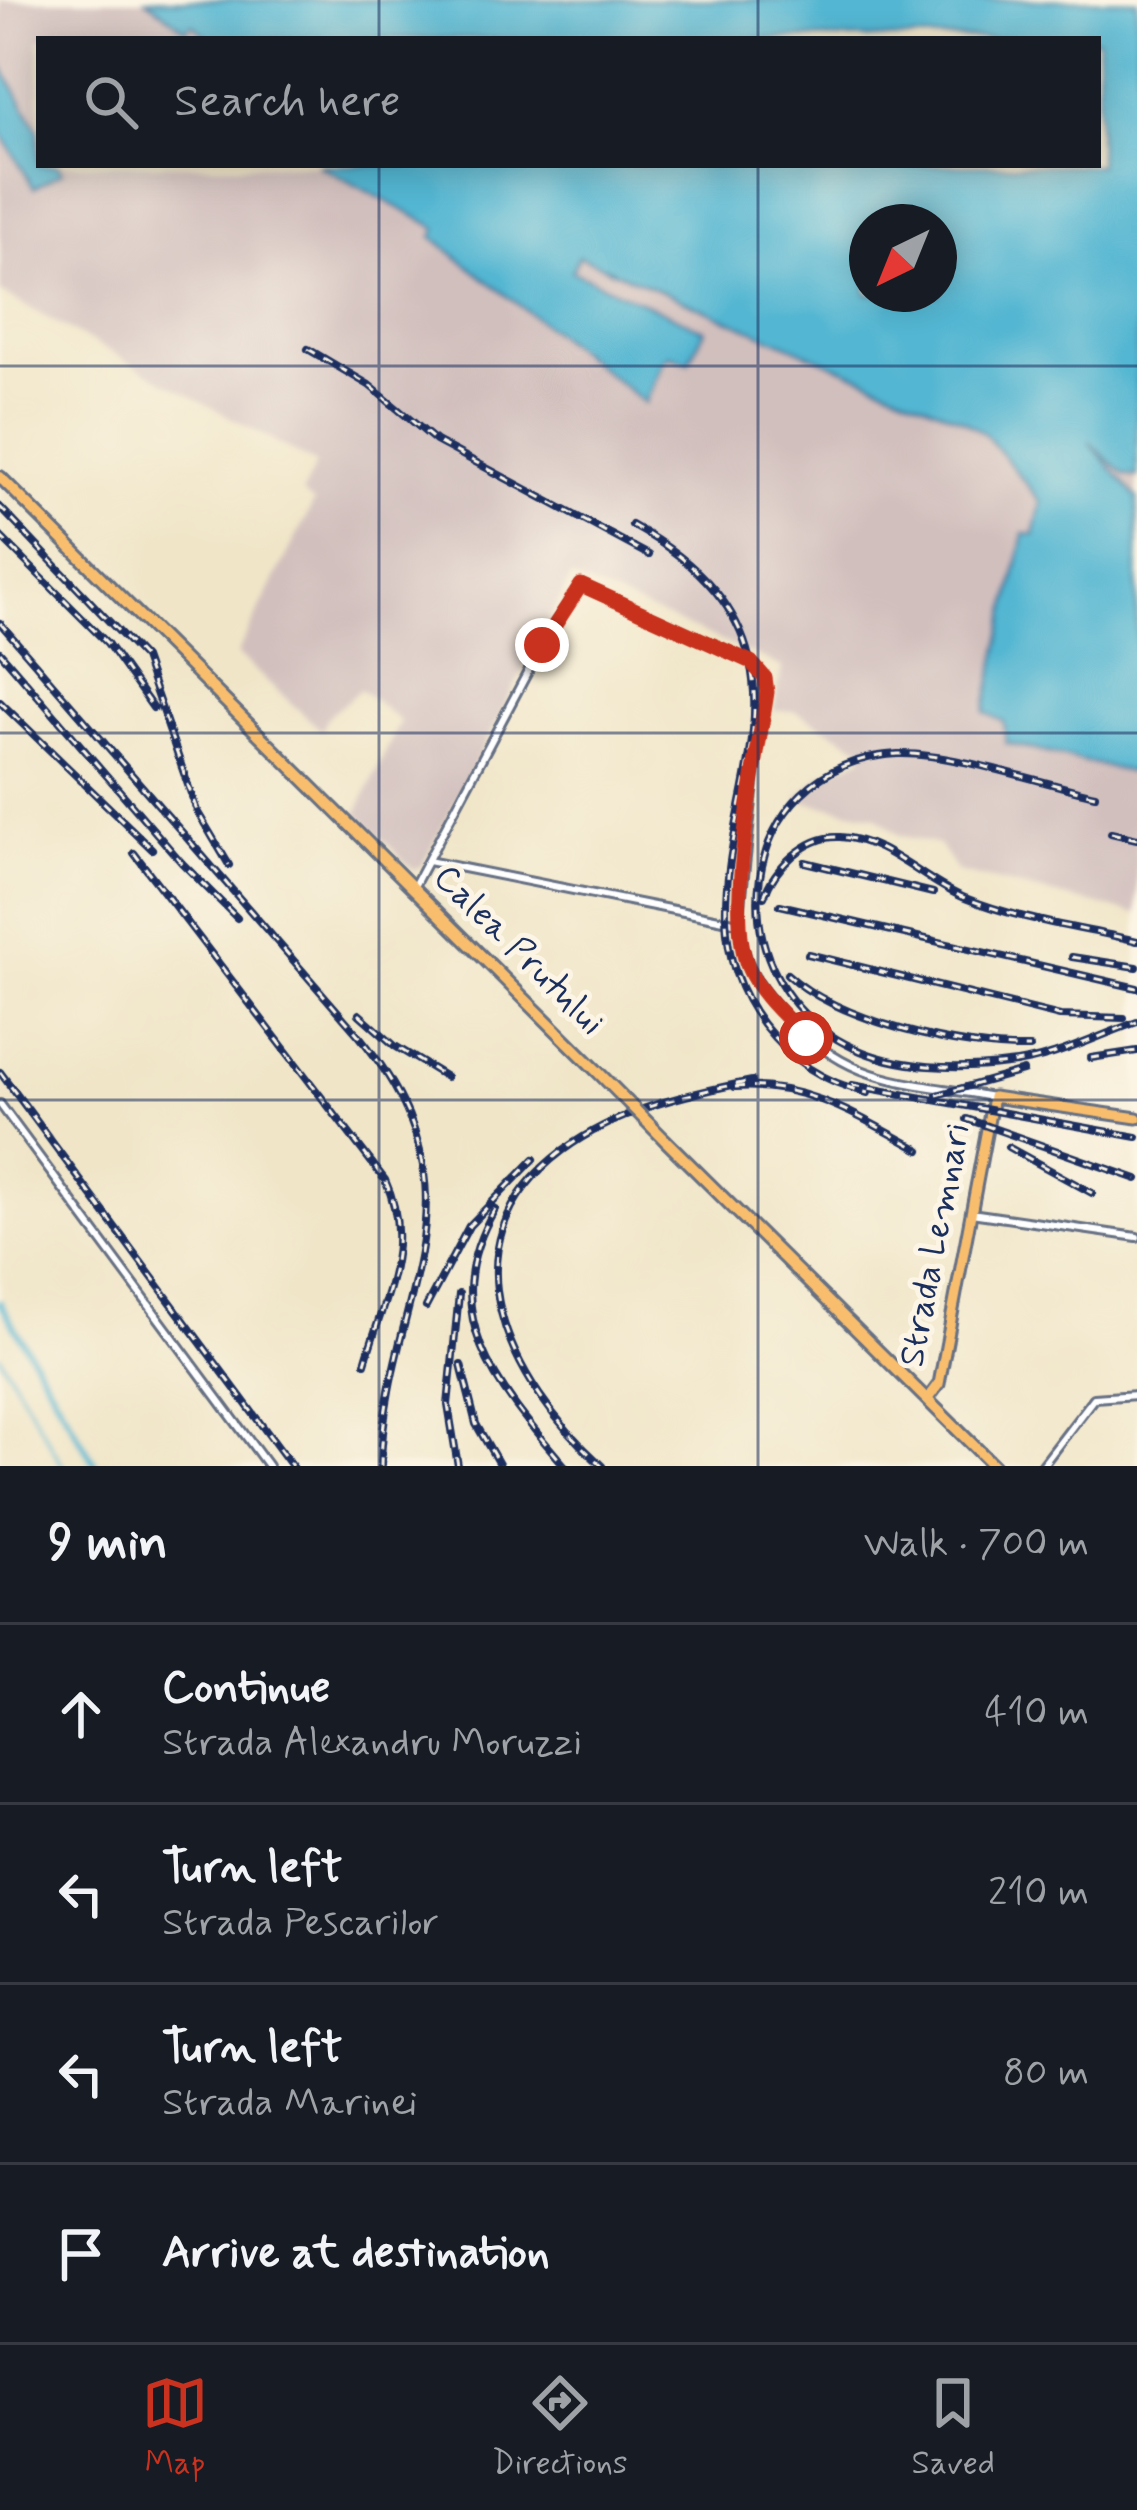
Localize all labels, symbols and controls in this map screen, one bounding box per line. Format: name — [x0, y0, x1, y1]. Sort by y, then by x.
search box — [36, 36, 1101, 168]
icon: search — [78, 69, 144, 135]
text: Search here — [174, 73, 401, 132]
north arrow — [849, 204, 957, 312]
route end — [515, 618, 569, 672]
street label: Calea Prutului — [422, 855, 614, 1047]
route start — [779, 1011, 833, 1065]
street label: Strada Lemnari — [889, 1119, 983, 1371]
text: 9 min — [48, 1511, 168, 1577]
text: Walk · 700 m — [864, 1519, 1089, 1570]
text: Continue — [162, 1659, 330, 1718]
icon: ahead — [48, 1681, 114, 1747]
text: 410 m — [985, 1688, 1089, 1739]
text: Strada Alexandru Moruzzi — [162, 1718, 582, 1769]
text: Turn left — [162, 1839, 342, 1898]
icon: left — [48, 1861, 114, 1927]
text: 210 m — [988, 1868, 1089, 1919]
text: Strada Pescarilor — [162, 1898, 439, 1949]
text: Turn left — [162, 2019, 342, 2078]
icon: left — [48, 2041, 114, 2107]
text: 80 m — [1003, 2048, 1089, 2099]
text: Strada Marinei — [162, 2078, 417, 2129]
icon: arrive — [48, 2221, 114, 2287]
text: Arrive at destination — [162, 2224, 550, 2283]
tab: Map — [142, 2370, 208, 2486]
tab: Directions — [492, 2370, 628, 2486]
tab: Saved — [912, 2370, 995, 2486]

